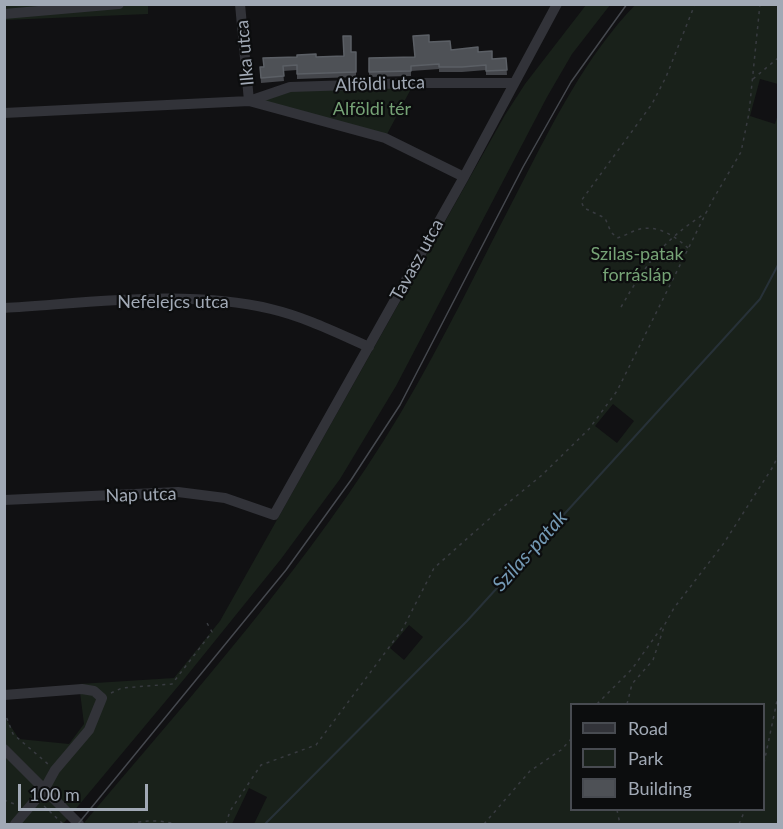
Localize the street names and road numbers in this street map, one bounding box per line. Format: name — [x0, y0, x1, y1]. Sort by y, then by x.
street label: Ilka utca — [231, 19, 259, 87]
street label: Alföldi utca — [335, 72, 425, 96]
street label: Tavasz utca — [386, 215, 448, 305]
street label: Nefelejcs utca — [117, 291, 229, 313]
street label: Nap utca — [105, 483, 177, 507]

